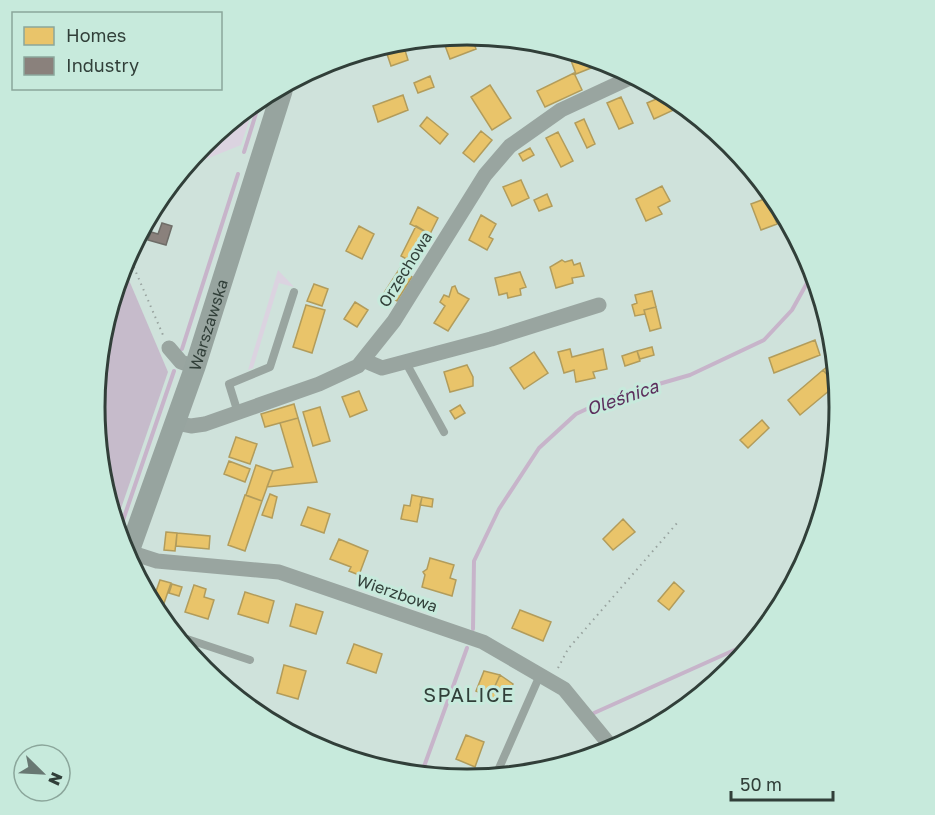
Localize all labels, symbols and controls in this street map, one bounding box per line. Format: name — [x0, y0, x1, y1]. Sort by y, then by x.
legend — [12, 12, 222, 90]
text: Homes — [66, 24, 126, 46]
text: Industry — [66, 54, 139, 76]
street label: Orzechowa — [374, 227, 436, 311]
street label: Warszawska — [184, 277, 232, 373]
water label: Oleśnica — [583, 374, 662, 420]
street label: Wierzbowa — [354, 570, 440, 616]
district label: SPALICE — [423, 682, 515, 706]
north arrow — [12, 743, 72, 803]
scale bar — [731, 764, 833, 802]
text: N — [44, 769, 67, 789]
text: 50 m — [740, 773, 782, 795]

